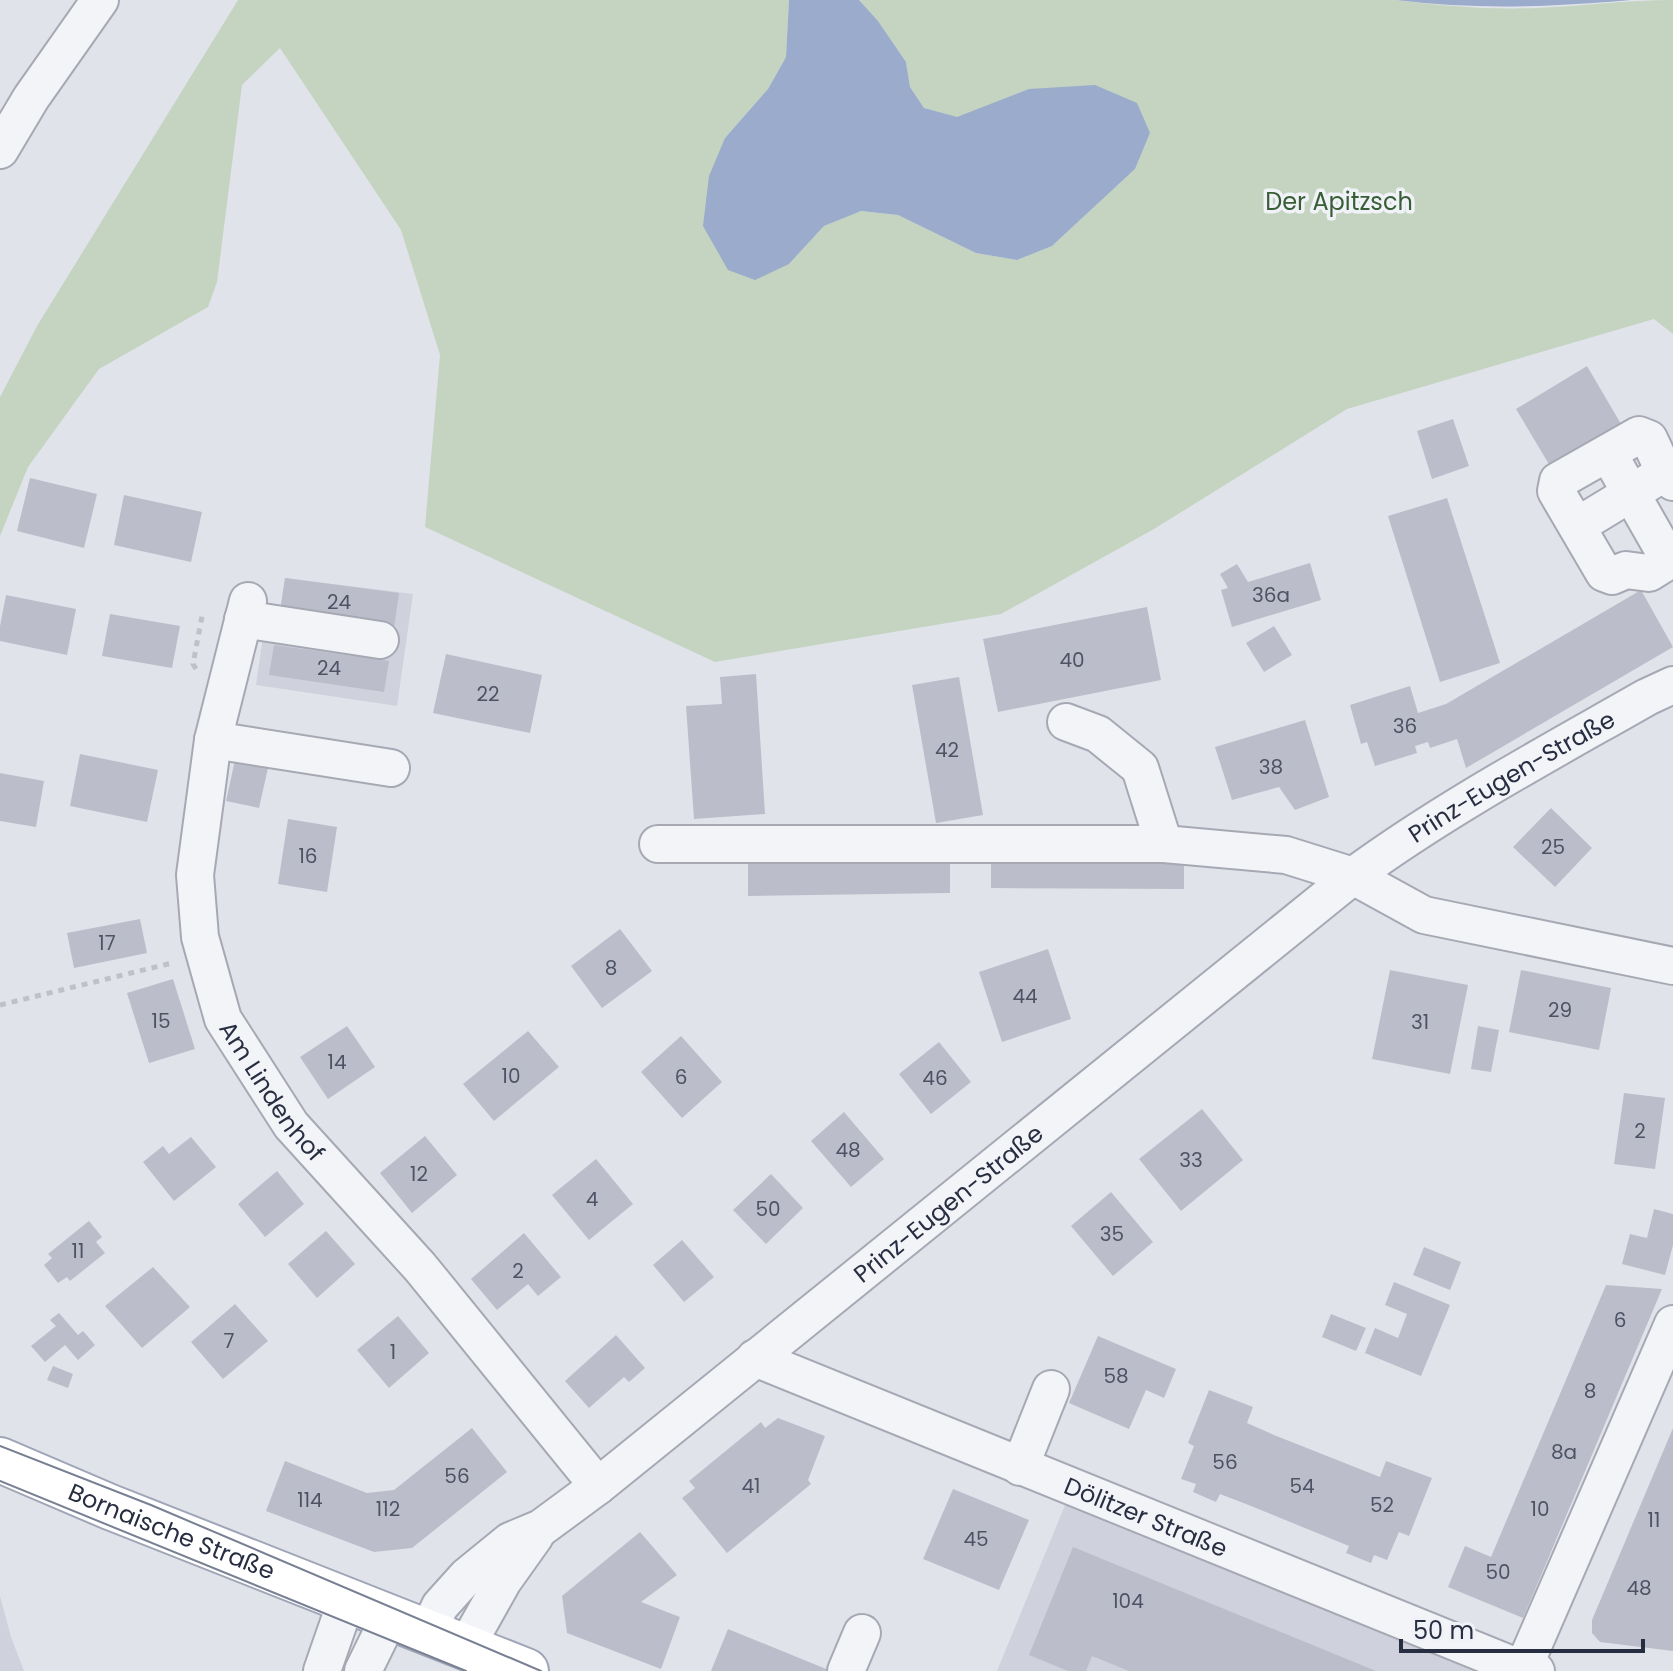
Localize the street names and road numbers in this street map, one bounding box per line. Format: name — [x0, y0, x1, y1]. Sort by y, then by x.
street label: Prinz-Eugen-Straße — [1401, 702, 1621, 850]
street label: Am Lindenhof — [212, 1014, 332, 1168]
street label: Prinz-Eugen-Straße — [846, 1116, 1050, 1290]
street label: Dölitzer Straße — [1060, 1469, 1233, 1564]
street label: Bornaische Straße — [64, 1475, 280, 1587]

